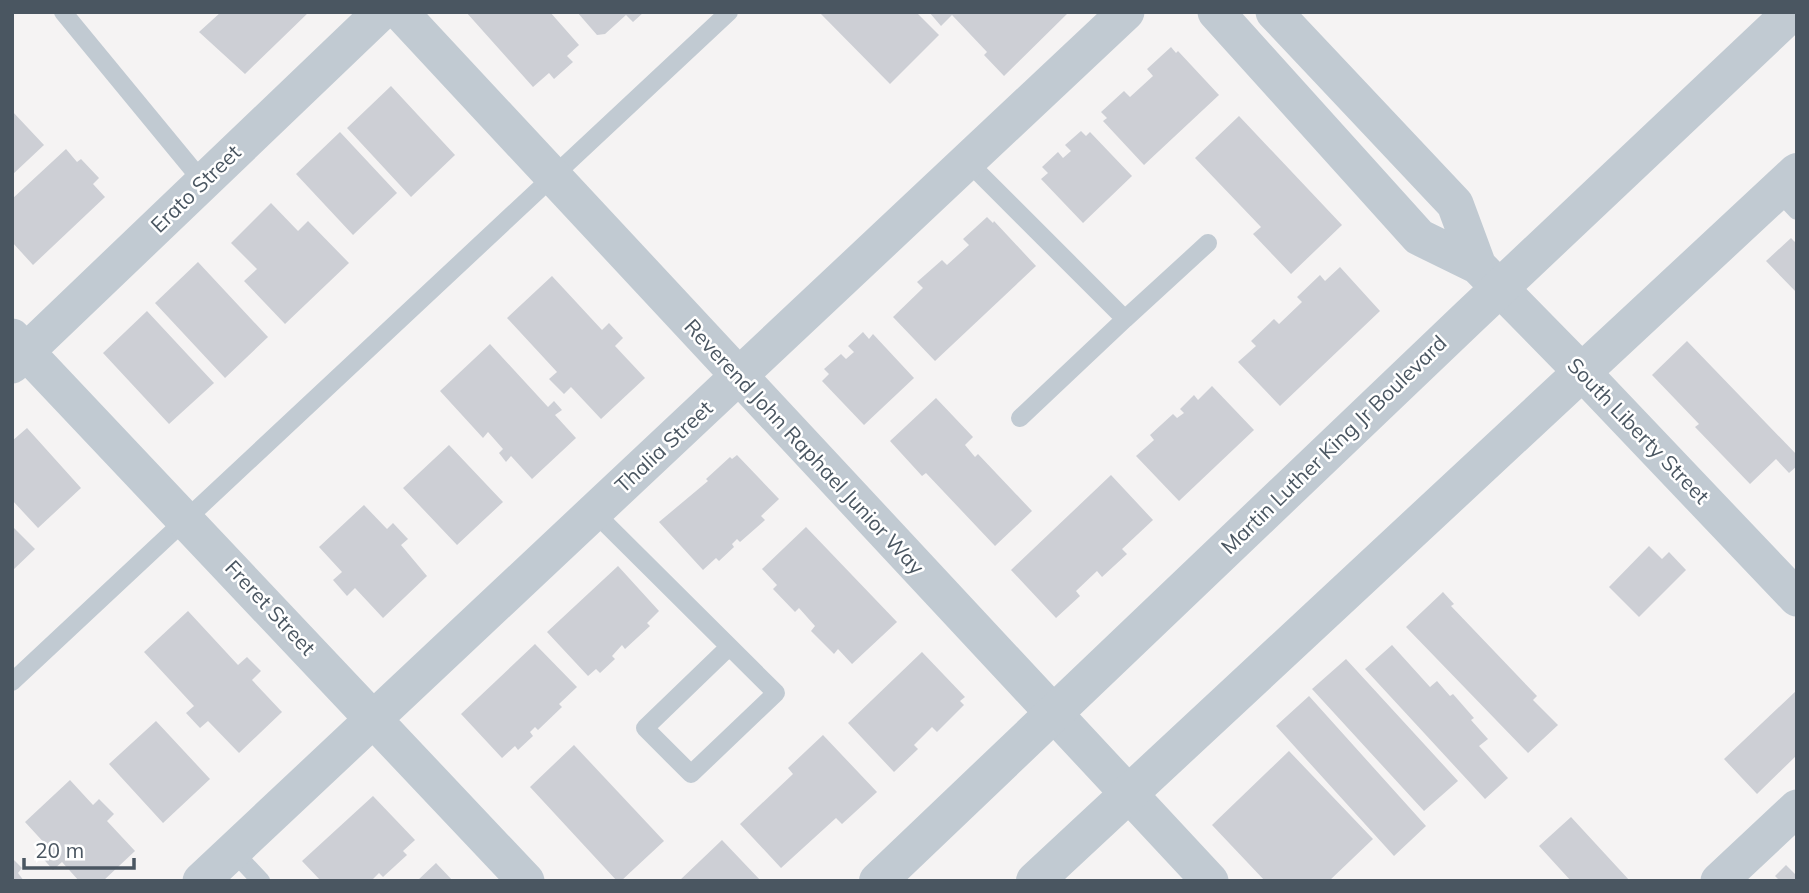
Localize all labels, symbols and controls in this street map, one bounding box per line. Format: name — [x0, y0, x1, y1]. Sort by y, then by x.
street label: Erato Street — [145, 139, 246, 238]
street label: Reverend John Raphael Junior Way — [679, 313, 930, 580]
street label: Martin Luther King Jr Boulevard — [1215, 329, 1452, 559]
street label: South Liberty Street — [1562, 352, 1715, 509]
street label: Thalia Street — [609, 395, 717, 498]
street label: Freret Street — [220, 554, 321, 660]
scale bar — [24, 826, 135, 870]
text: 20 m — [35, 837, 84, 863]

